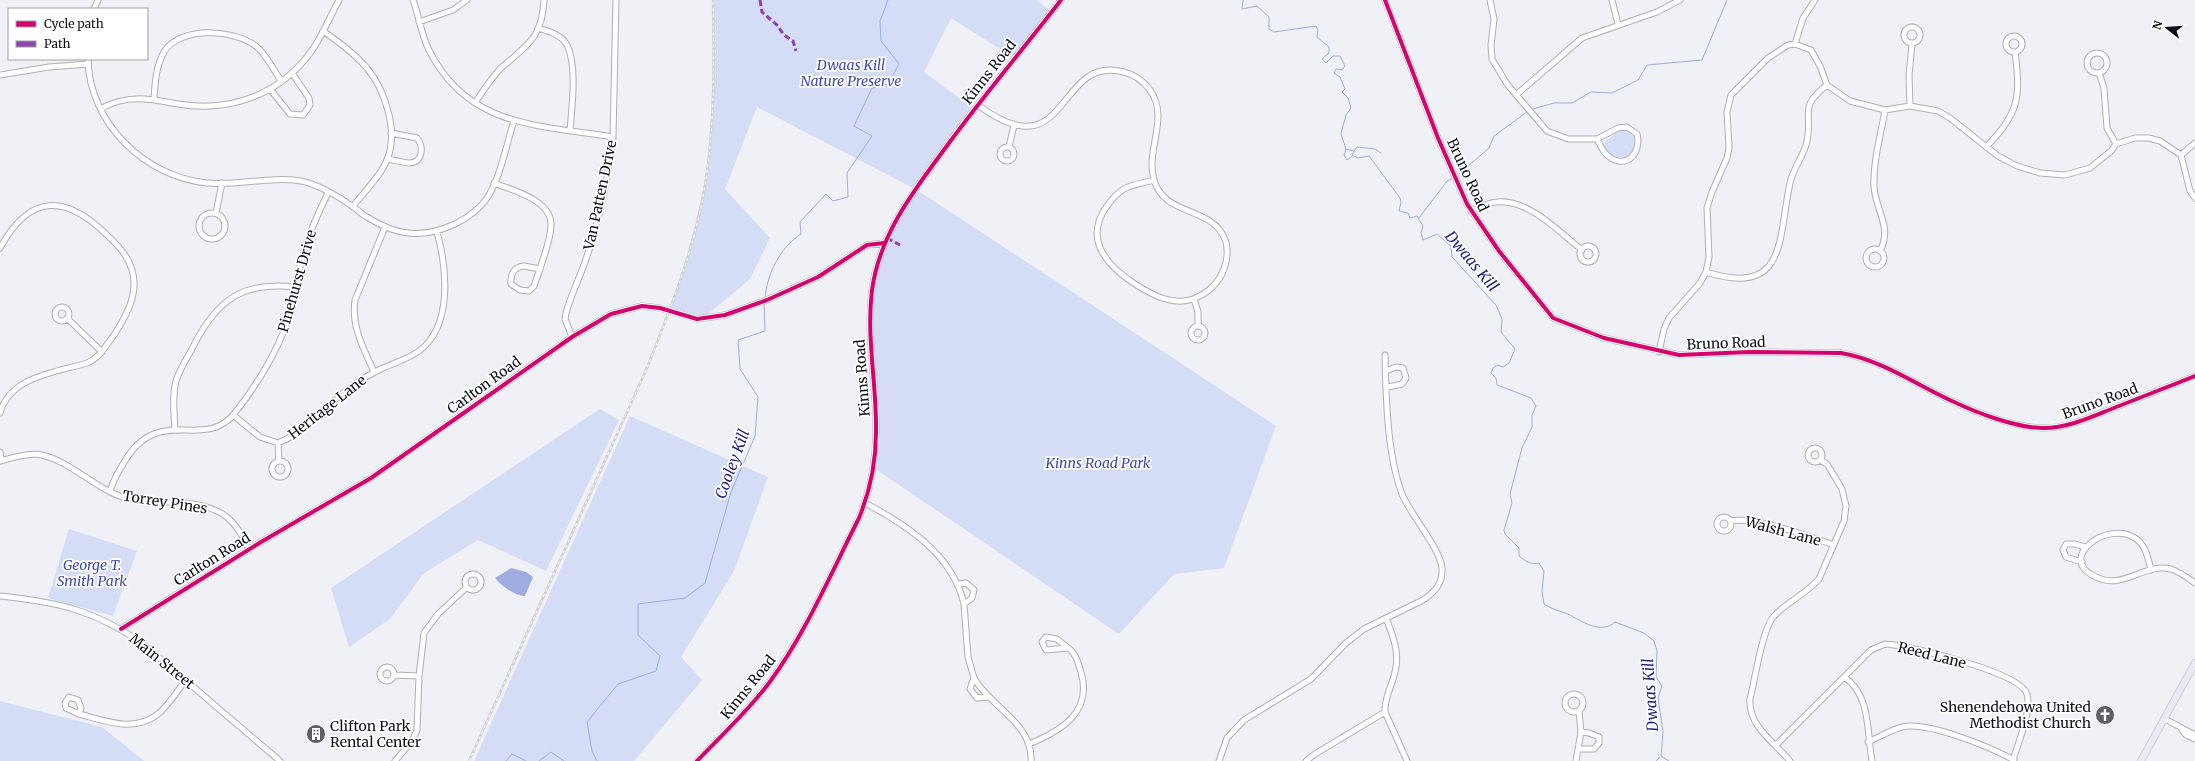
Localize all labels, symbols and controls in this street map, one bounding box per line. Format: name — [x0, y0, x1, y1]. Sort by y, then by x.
legend — [8, 8, 148, 60]
north arrow — [2147, 8, 2187, 48]
text: Cycle path — [44, 16, 104, 31]
text: N — [2149, 19, 2165, 31]
text: Path — [44, 36, 70, 51]
street label: Kinns Road — [958, 36, 1020, 108]
park label: Dwaas Kill Nature Preserve — [800, 56, 902, 90]
street label: Bruno Road — [1443, 135, 1493, 215]
street label: Van Patten Drive — [579, 138, 620, 253]
water label: Dwaas Kill — [1440, 226, 1503, 295]
street label: Pinehurst Drive — [274, 228, 320, 334]
street label: Bruno Road — [1686, 333, 1766, 353]
street label: Kinns Road — [850, 338, 874, 417]
street label: Carlton Road — [444, 352, 525, 418]
street label: Heritage Lane — [284, 371, 370, 443]
street label: Bruno Road — [2060, 379, 2141, 423]
water label: Cooley Kill — [711, 427, 753, 501]
park label: Kinns Road Park — [1045, 454, 1151, 472]
street label: Torrey Pines — [121, 486, 209, 518]
street label: Walsh Lane — [1742, 512, 1823, 550]
street label: Carlton Road — [170, 528, 254, 590]
park label: George T. Smith Park — [57, 556, 127, 590]
street label: Main Street — [126, 629, 199, 693]
street label: Reed Lane — [1896, 638, 1968, 672]
street label: Kinns Road — [717, 651, 780, 723]
water label: Dwaas Kill — [1638, 658, 1662, 733]
place label: Shenendehowa United Methodist Church — [1940, 698, 2092, 732]
church icon: Shenendehowa United Methodist Church — [2094, 704, 2116, 726]
place label: Clifton Park Rental Center — [330, 717, 421, 751]
building icon: Clifton Park Rental Center — [305, 723, 327, 745]

